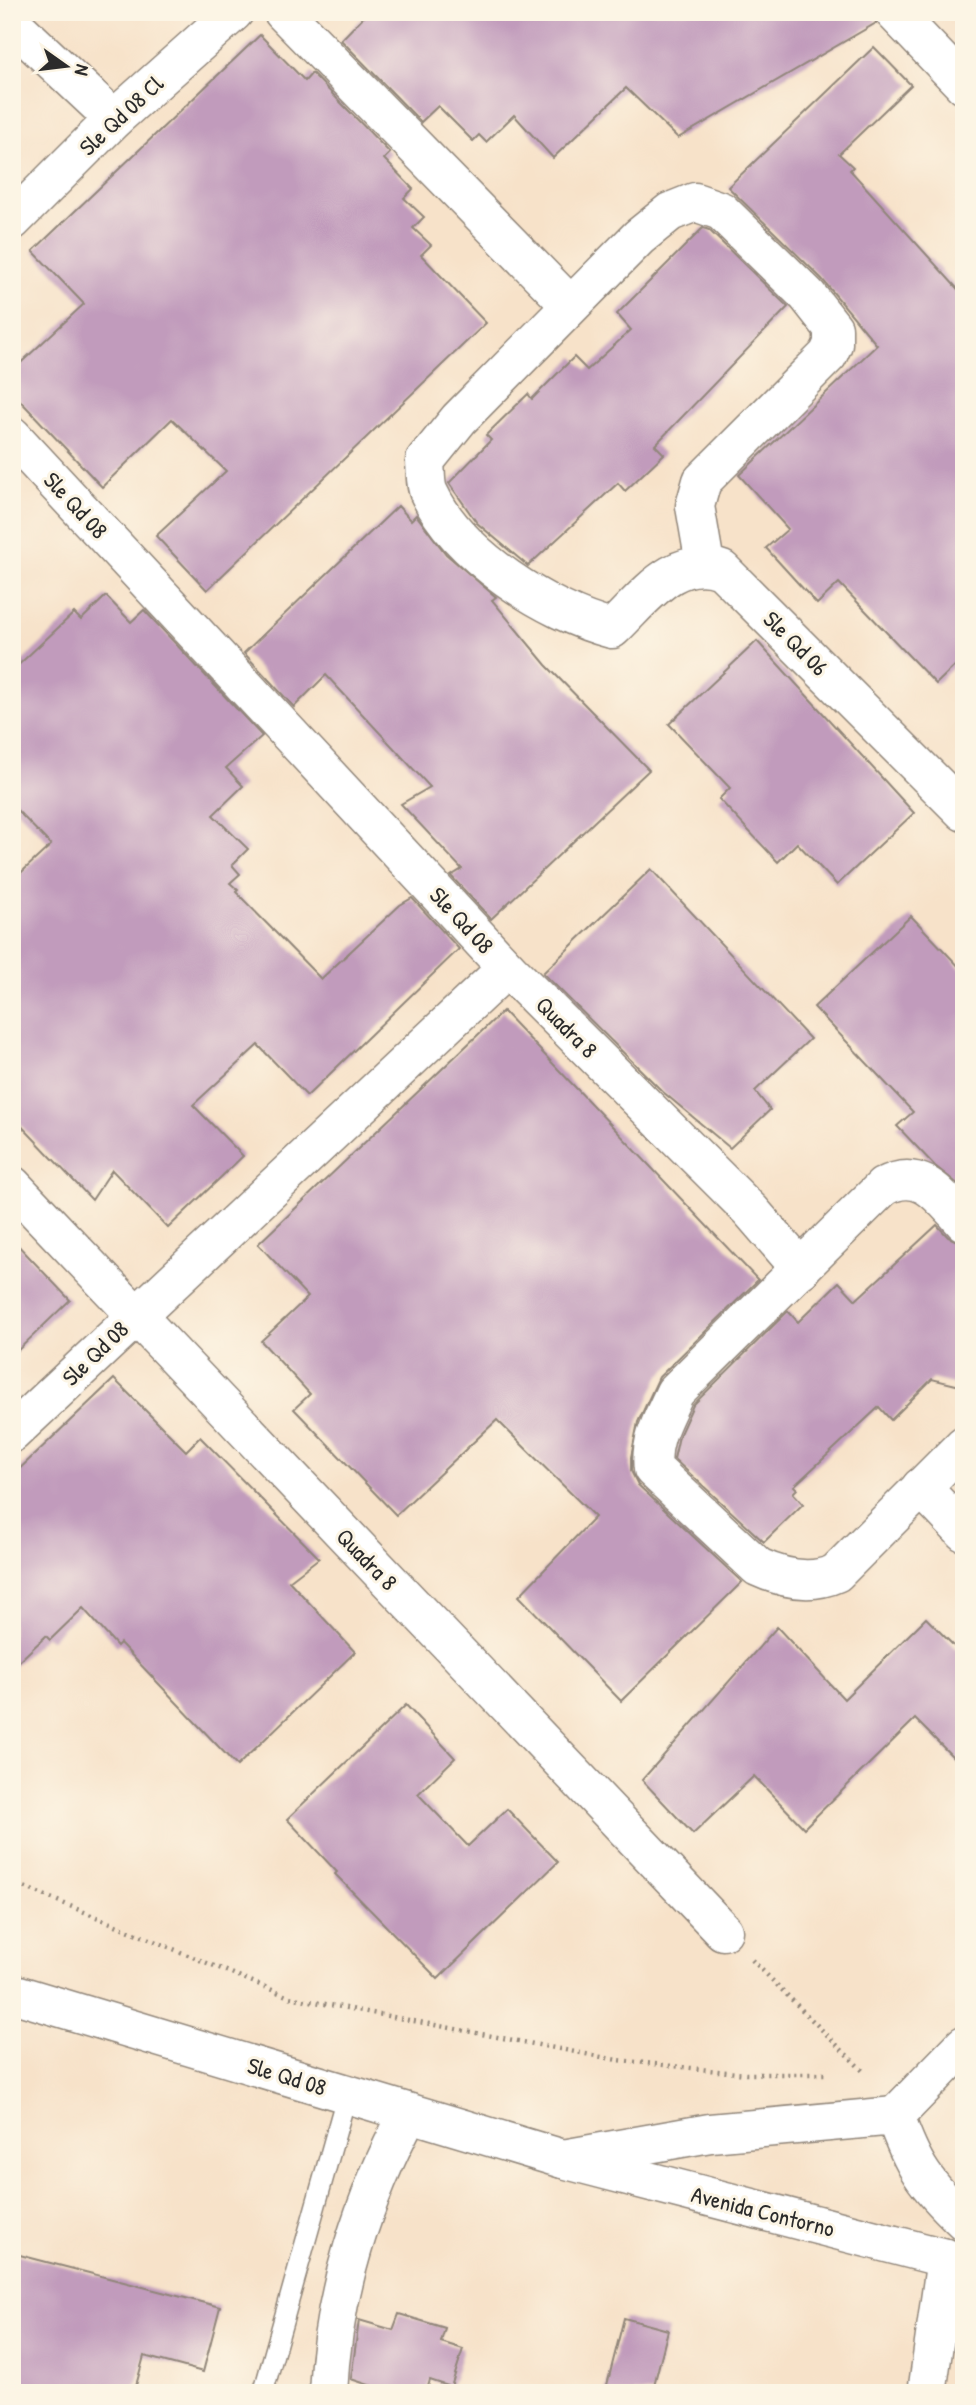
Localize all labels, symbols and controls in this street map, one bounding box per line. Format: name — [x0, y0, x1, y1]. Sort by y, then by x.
north arrow — [32, 32, 102, 102]
text: N — [69, 62, 96, 78]
street label: Sle Qd 08 Cl — [72, 67, 171, 162]
street label: Sle Qd 08 — [37, 465, 115, 545]
street label: Sle Qd 06 — [757, 604, 835, 682]
street label: Sle Qd 08 — [423, 880, 501, 960]
street label: Quadra 8 — [529, 989, 605, 1065]
street label: Sle Qd 08 — [55, 1314, 135, 1392]
street label: Quadra 8 — [330, 1521, 404, 1597]
street label: Sle Qd 08 — [244, 2049, 330, 2103]
street label: Avenida Contorno — [688, 2178, 838, 2244]

